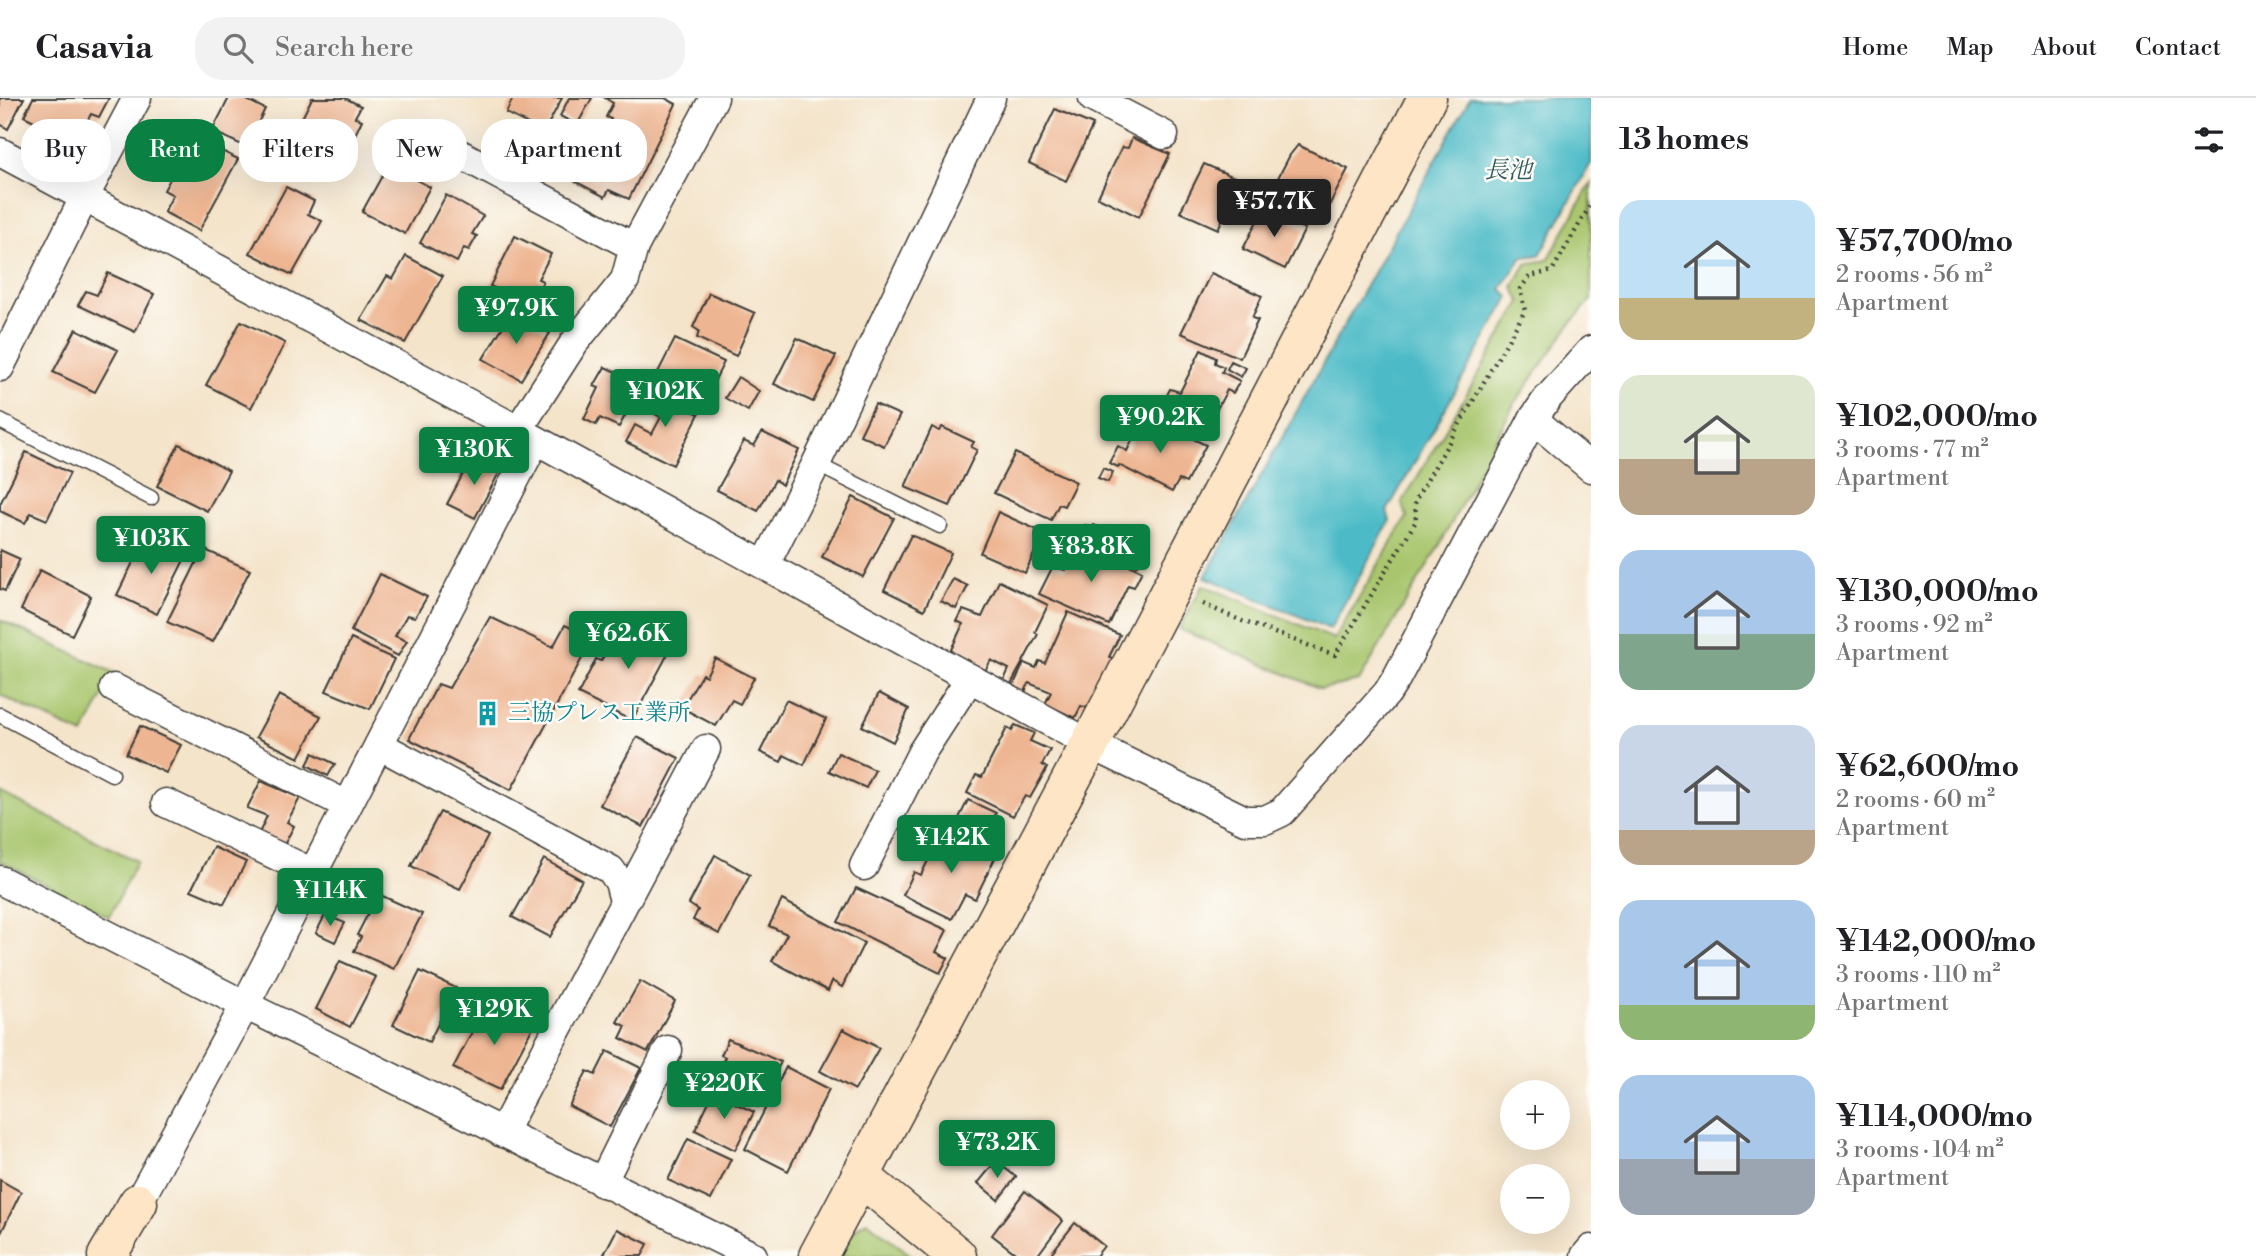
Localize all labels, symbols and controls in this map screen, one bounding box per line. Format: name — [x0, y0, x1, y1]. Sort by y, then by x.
search box — [195, 17, 685, 80]
text: Casavia — [35, 28, 153, 69]
icon: search — [219, 29, 257, 67]
text: Search here — [275, 32, 414, 64]
text: Home — [1843, 33, 1908, 63]
text: Map — [1946, 33, 1994, 63]
text: About — [2032, 33, 2097, 63]
text: Contact — [2135, 33, 2221, 63]
chip: Buy — [21, 119, 111, 182]
chip: Rent — [125, 119, 225, 182]
chip: Filters — [239, 119, 358, 182]
chip: New — [372, 119, 467, 182]
chip: Apartment — [481, 119, 647, 182]
text: 13 homes — [1619, 121, 1749, 159]
icon: filters — [2190, 121, 2228, 159]
water label: 長池 — [1484, 156, 1535, 186]
pin: ¥57.7K — [1217, 180, 1331, 239]
text: ¥57.7K — [1233, 188, 1315, 216]
text: ¥57,700/mo — [1836, 223, 2013, 261]
icon: home — [1675, 228, 1759, 312]
text: 2 rooms · 56 m² — [1836, 261, 1992, 289]
pin: ¥97.9K — [459, 286, 573, 346]
text: Apartment — [1836, 289, 1949, 317]
text: ¥97.9K — [474, 295, 558, 323]
pin: ¥102K — [616, 370, 714, 429]
text: ¥102K — [626, 378, 704, 406]
pin: ¥90.2K — [1103, 396, 1217, 455]
text: ¥102,000/mo — [1836, 398, 2038, 436]
icon: home — [1675, 403, 1759, 487]
text: ¥90.2K — [1116, 404, 1204, 432]
pin: ¥130K — [425, 428, 523, 487]
text: ¥130K — [435, 436, 513, 464]
text: 3 rooms · 77 m² — [1836, 436, 1989, 464]
text: Apartment — [1836, 464, 1949, 492]
pin: ¥103K — [102, 517, 200, 576]
pin: ¥83.8K — [1034, 524, 1148, 584]
text: ¥103K — [112, 525, 190, 553]
text: ¥83.8K — [1048, 533, 1134, 561]
text: ¥130,000/mo — [1836, 573, 2039, 611]
icon: home — [1675, 578, 1759, 662]
text: 3 rooms · 92 m² — [1836, 611, 1992, 639]
pin: ¥62.6K — [571, 612, 685, 671]
text: ¥62.6K — [585, 620, 671, 648]
text: Apartment — [1836, 639, 1949, 667]
building icon: 三協プレス工業所 — [474, 699, 502, 727]
place label: 三協プレス工業所 — [508, 699, 690, 727]
text: ¥62,600/mo — [1836, 748, 2019, 786]
icon: home — [1675, 753, 1759, 837]
text: 2 rooms · 60 m² — [1836, 786, 1995, 814]
text: Apartment — [1836, 814, 1949, 842]
pin: ¥142K — [902, 816, 1000, 875]
text: ¥142K — [913, 824, 989, 852]
pin: ¥114K — [281, 868, 379, 928]
text: ¥114K — [293, 877, 367, 905]
text: ¥142,000/mo — [1836, 923, 2036, 961]
icon: home — [1675, 928, 1759, 1012]
text: 3 rooms · 110 m² — [1836, 961, 2000, 989]
pin: ¥129K — [445, 988, 543, 1047]
text: Apartment — [1836, 989, 1949, 1017]
text: ¥129K — [456, 996, 532, 1024]
pin: ¥220K — [675, 1062, 773, 1121]
text: ¥220K — [683, 1070, 765, 1098]
map controls — [1500, 1080, 1570, 1234]
button: + — [1500, 1080, 1570, 1150]
text: ¥114,000/mo — [1836, 1098, 2033, 1136]
icon: home — [1675, 1103, 1759, 1187]
pin: ¥73.2K — [940, 1121, 1054, 1180]
text: ¥73.2K — [955, 1129, 1039, 1157]
text: 3 rooms · 104 m² — [1836, 1136, 2004, 1164]
button: − — [1500, 1164, 1570, 1234]
text: Apartment — [1836, 1164, 1949, 1192]

